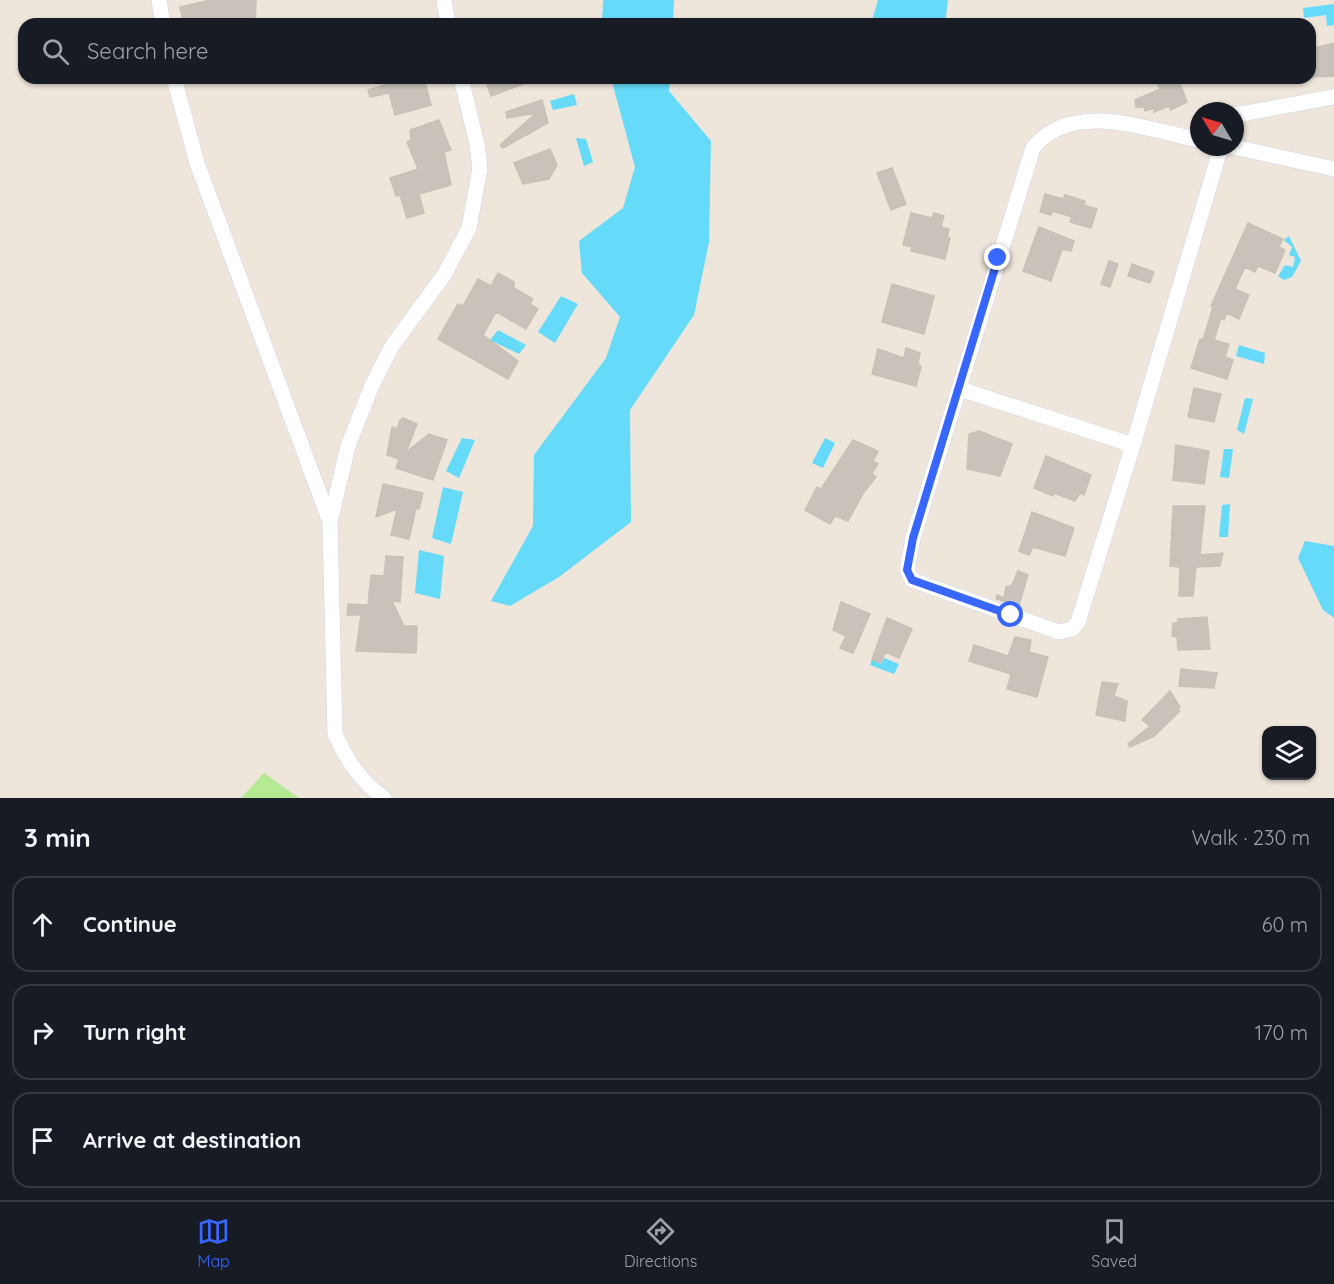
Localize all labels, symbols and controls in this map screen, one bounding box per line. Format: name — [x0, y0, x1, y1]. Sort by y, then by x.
search box — [18, 18, 1316, 84]
icon: search — [39, 35, 72, 68]
text: Search here — [87, 37, 208, 65]
north arrow — [1190, 102, 1244, 156]
route end — [984, 244, 1010, 270]
route start — [997, 601, 1023, 627]
map controls — [1262, 726, 1316, 780]
button: layers — [1262, 726, 1316, 780]
text: 3 min — [24, 821, 91, 854]
text: Walk · 230 m — [1191, 825, 1310, 850]
icon: ahead — [26, 908, 59, 941]
text: Continue — [83, 910, 177, 938]
text: 60 m — [1262, 912, 1308, 937]
icon: right — [26, 1016, 59, 1049]
text: Turn right — [83, 1018, 187, 1046]
text: 170 m — [1255, 1020, 1308, 1045]
icon: arrive — [26, 1124, 59, 1157]
text: Arrive at destination — [83, 1126, 301, 1154]
tab: Map — [197, 1215, 230, 1271]
tab: Directions — [624, 1215, 697, 1271]
tab: Saved — [1091, 1215, 1137, 1271]

